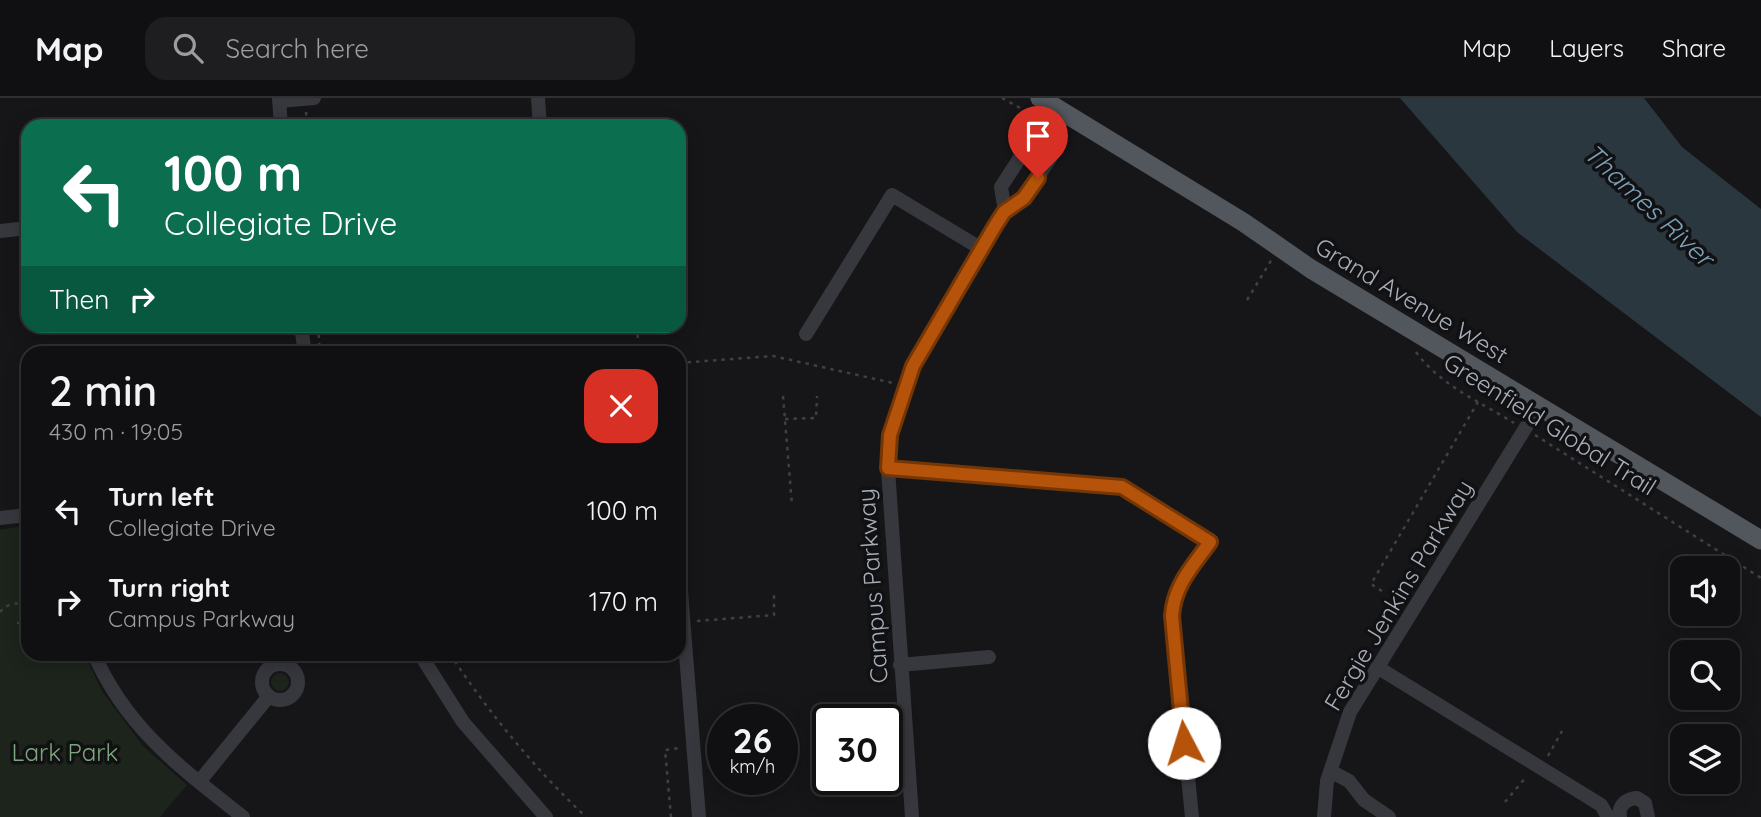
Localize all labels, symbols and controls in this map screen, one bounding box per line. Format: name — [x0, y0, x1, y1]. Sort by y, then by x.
search box — [145, 17, 635, 80]
text: Map — [35, 28, 103, 69]
icon: search — [169, 29, 207, 67]
text: Search here — [225, 32, 369, 65]
text: Map — [1462, 33, 1511, 63]
text: Layers — [1549, 33, 1624, 63]
text: Share — [1662, 33, 1726, 63]
pin — [1008, 106, 1068, 178]
icon: arrive — [1019, 117, 1057, 155]
water label: Thames River — [1577, 137, 1723, 275]
text: 100 m — [164, 142, 302, 203]
icon: left — [49, 147, 140, 238]
text: Collegiate Drive — [164, 203, 397, 243]
street label: Grand Avenue West — [1310, 231, 1514, 369]
icon: right — [123, 280, 161, 318]
text: Then — [49, 283, 109, 316]
street label: Greenfield Global Trail — [1438, 346, 1662, 502]
text: 2 min — [49, 364, 157, 417]
button: close — [584, 369, 658, 443]
text: 430 m · 19:05 — [49, 417, 183, 446]
street label: Fergie Jenkins Parkway — [1317, 474, 1479, 716]
text: Turn left — [108, 480, 215, 513]
street label: Campus Parkway — [850, 488, 894, 684]
icon: left — [49, 492, 87, 530]
text: 100 m — [587, 494, 658, 527]
text: Collegiate Drive — [108, 513, 276, 542]
map controls — [1670, 556, 1740, 794]
button: sound — [1670, 556, 1740, 626]
text: Turn right — [108, 571, 230, 604]
icon: right — [49, 583, 87, 621]
text: 170 m — [589, 585, 658, 618]
text: Campus Parkway — [108, 604, 295, 633]
button: search — [1670, 640, 1740, 710]
speed limit sign: 30 — [812, 704, 903, 795]
position arrow — [1147, 706, 1221, 780]
text: 26 — [733, 718, 772, 762]
button: layers — [1670, 724, 1740, 794]
park label: Lark Park — [12, 737, 118, 767]
text: km/h — [730, 755, 775, 778]

